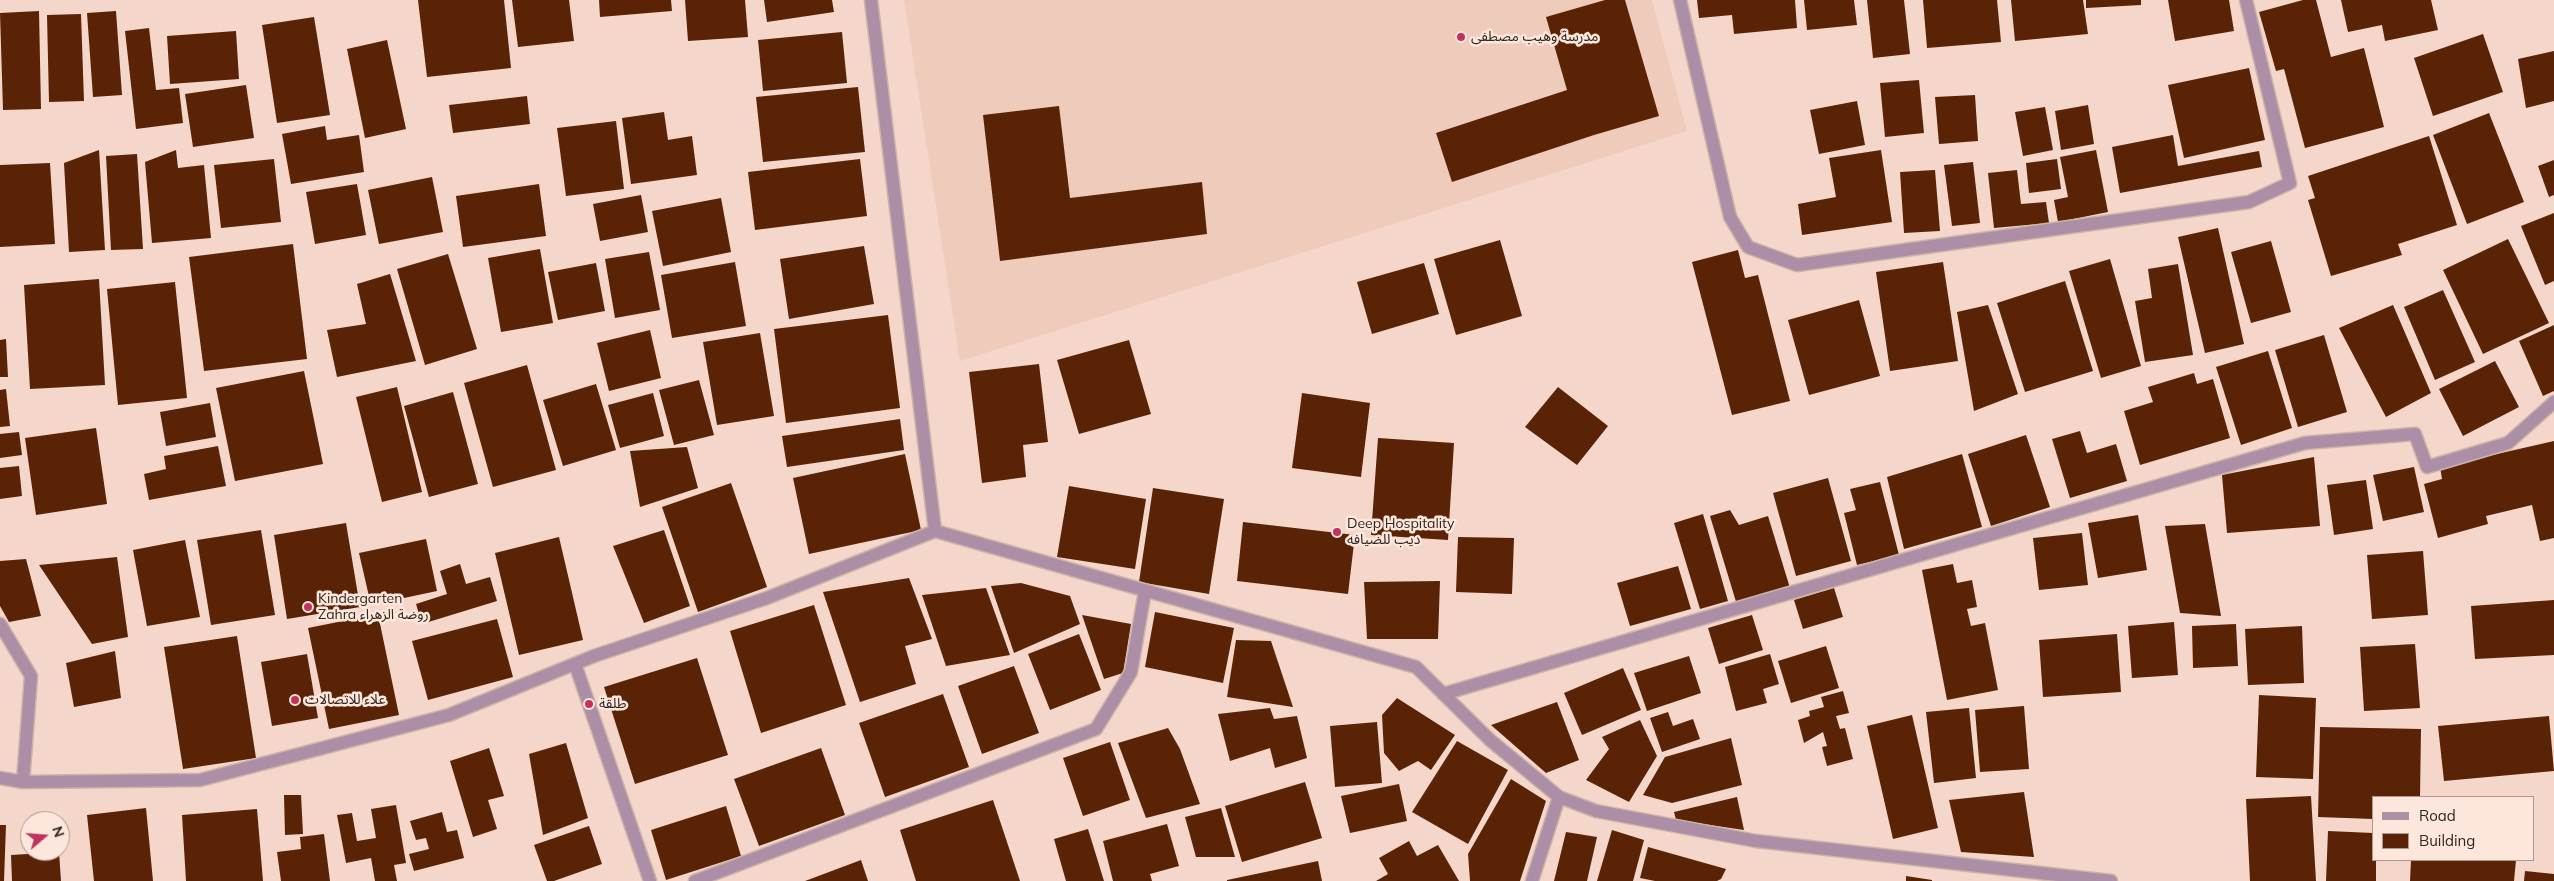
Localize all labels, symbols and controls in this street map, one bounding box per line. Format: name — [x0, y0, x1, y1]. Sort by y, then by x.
place label: مدرسة وهيب مصطفى — [1471, 29, 1598, 45]
marker: مدرسة وهيب مصطفى — [1455, 31, 1467, 43]
place label: Deep Hospitality ديب للضيافه — [1347, 516, 1455, 548]
marker: Deep Hospitality ديب للضيافه — [1331, 526, 1343, 538]
place label: Kindergarten Zahra روضة الزهراء — [318, 591, 429, 624]
marker: Kindergarten Zahra روضة الزهراء — [302, 601, 314, 613]
place label: علاء للاتصالات — [305, 692, 385, 708]
marker: علاء للاتصالات — [289, 694, 301, 706]
place label: طلقة — [599, 696, 626, 712]
marker: طلقة — [583, 698, 595, 710]
legend — [2372, 796, 2534, 861]
text: Road — [2419, 806, 2456, 825]
north arrow — [20, 811, 70, 861]
text: N — [48, 824, 69, 839]
text: Building — [2419, 831, 2475, 850]

